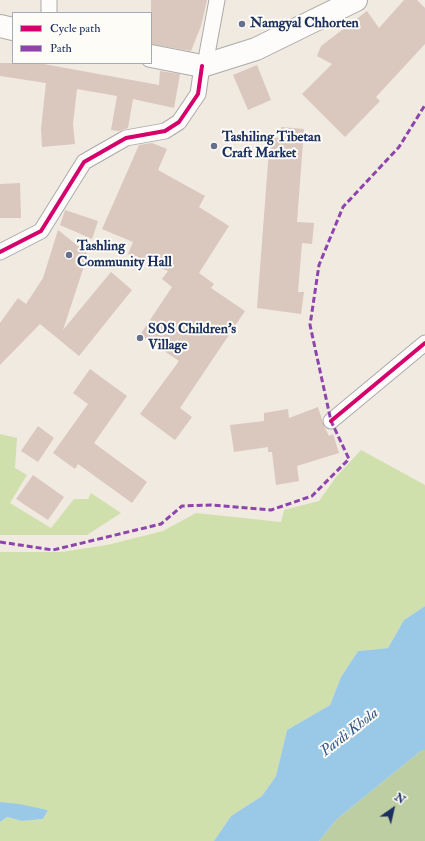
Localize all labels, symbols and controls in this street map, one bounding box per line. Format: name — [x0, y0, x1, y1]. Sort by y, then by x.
legend — [12, 12, 152, 64]
place label: Namgyal Chhorten — [250, 16, 359, 32]
marker: Namgyal Chhorten — [237, 19, 247, 29]
text: Cycle path — [50, 21, 100, 36]
text: Path — [50, 41, 72, 56]
place label: Tashiling Tibetan Craft Market — [222, 130, 321, 162]
marker: Tashiling Tibetan Craft Market — [209, 141, 219, 151]
place label: Tashling Community Hall — [77, 239, 172, 272]
marker: Tashling Community Hall — [64, 250, 74, 260]
place label: SOS Children's Village — [148, 322, 236, 354]
marker: SOS Children's Village — [135, 333, 145, 343]
water label: Pardi Khola — [318, 705, 382, 761]
north arrow — [373, 789, 413, 829]
text: N — [392, 790, 408, 807]

